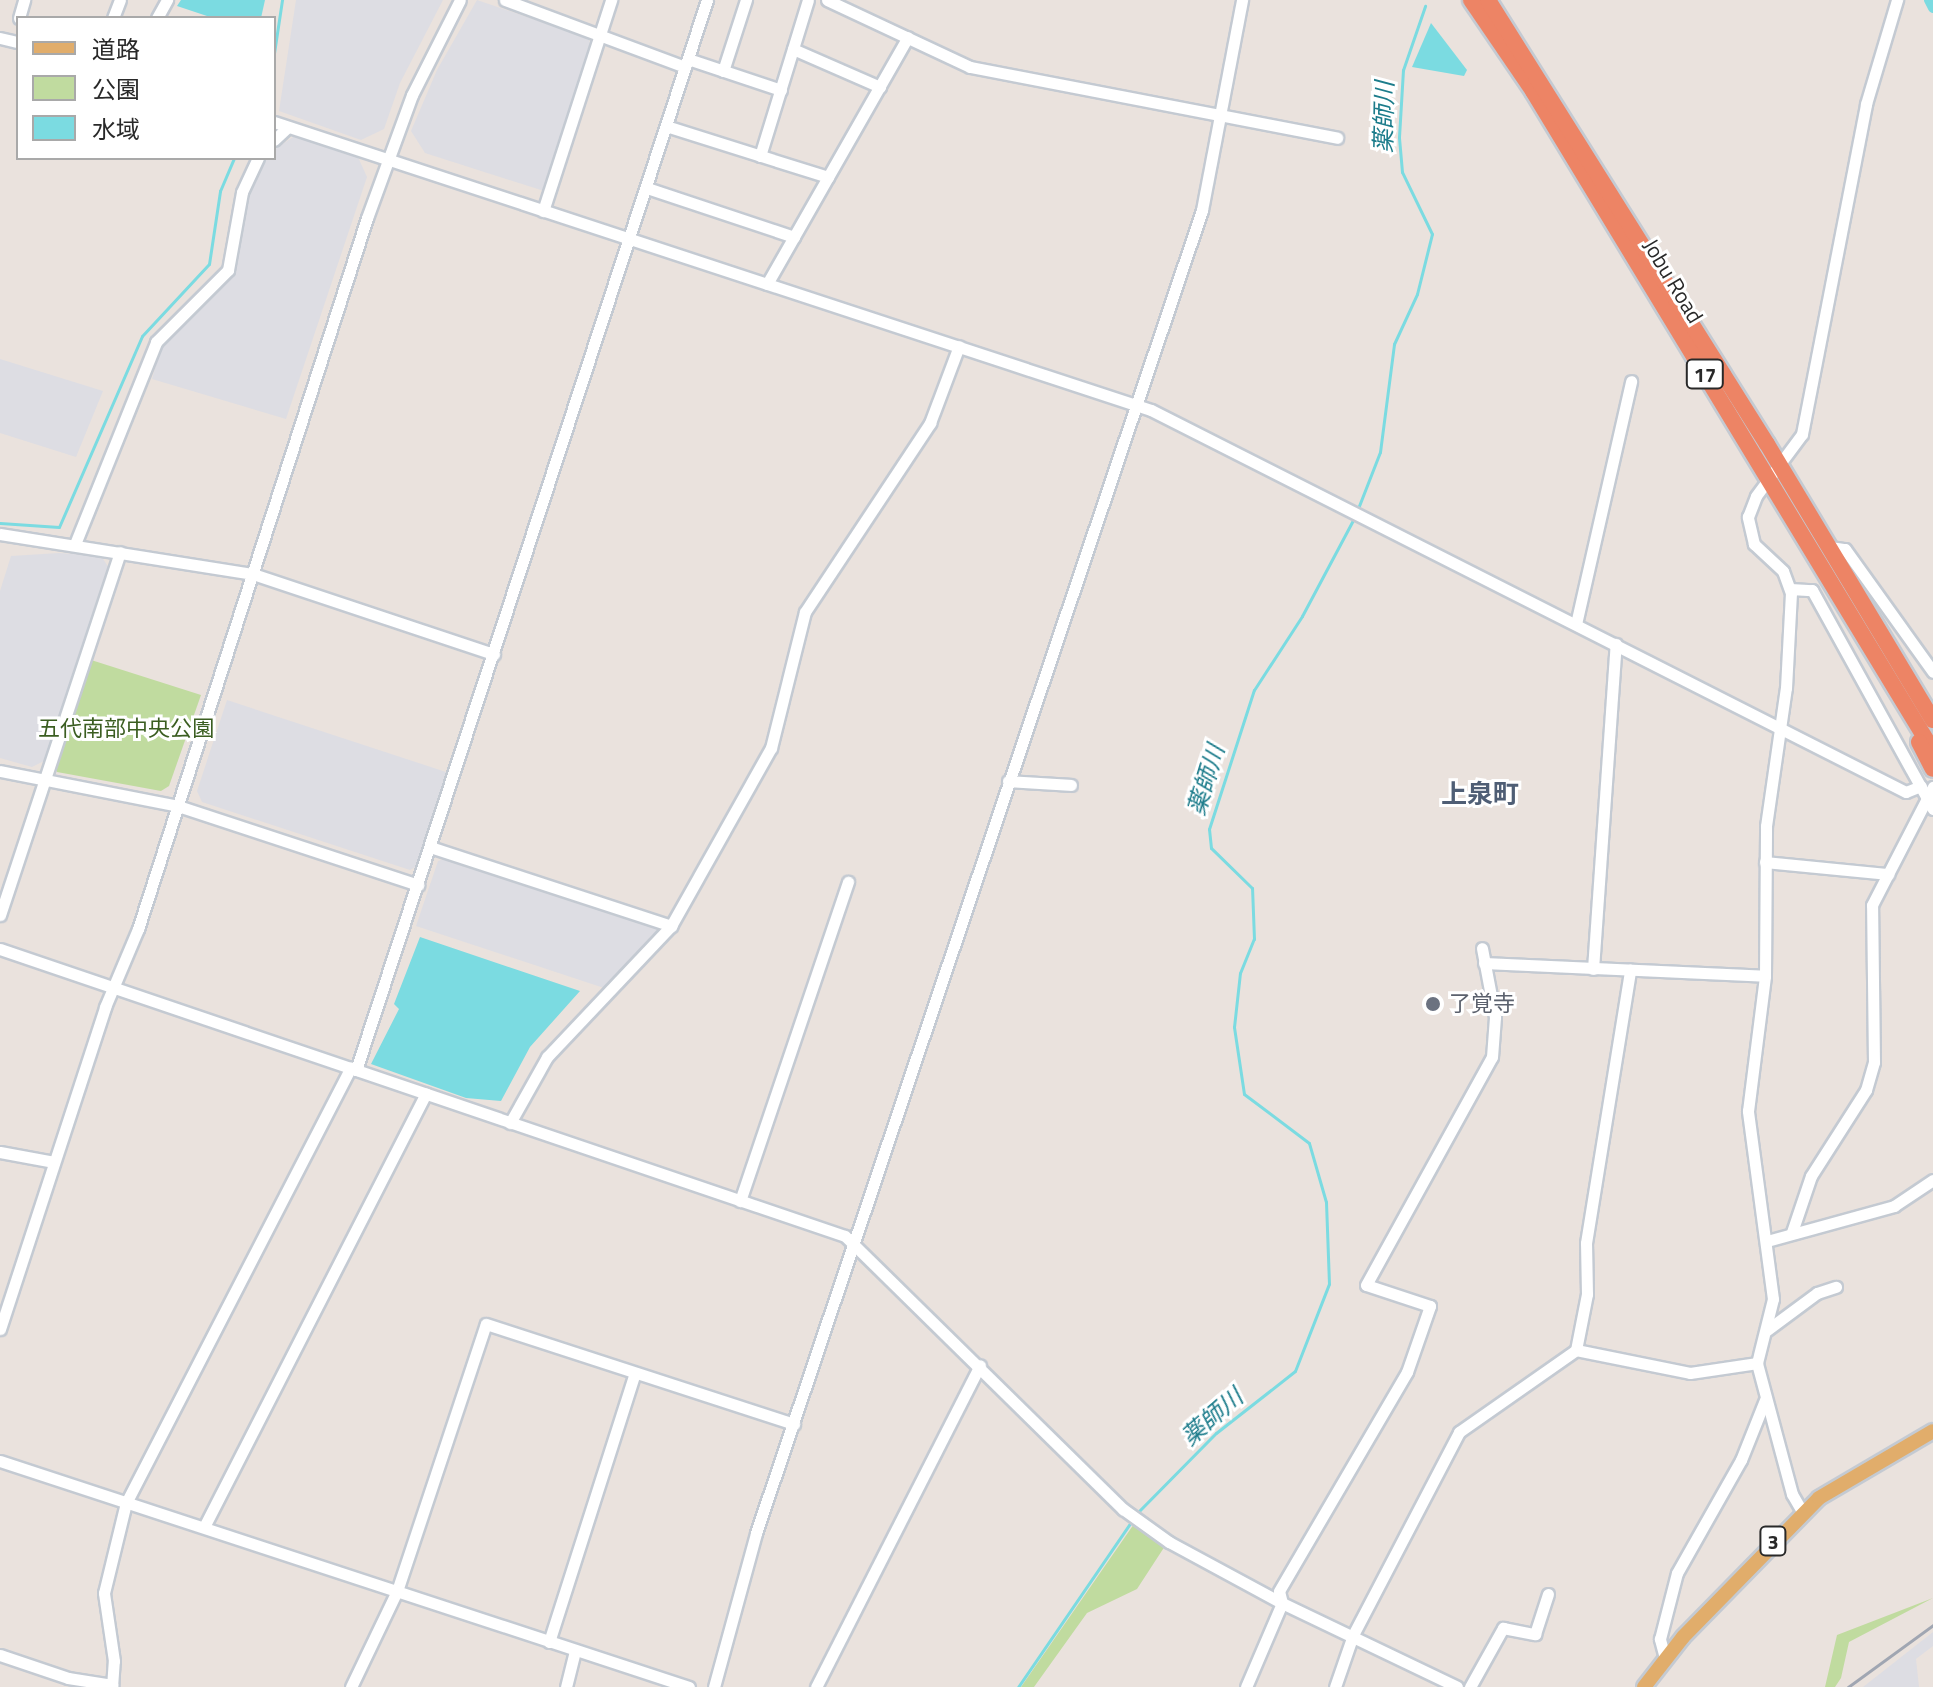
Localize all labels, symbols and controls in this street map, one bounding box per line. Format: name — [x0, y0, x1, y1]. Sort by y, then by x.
legend — [16, 16, 276, 160]
text: 道路 — [92, 31, 140, 67]
text: 公園 — [92, 71, 140, 107]
water label: 薬師川 — [1369, 81, 1399, 153]
text: 水域 — [92, 111, 140, 147]
street label: Jobu Road — [1638, 234, 1708, 328]
road number: 17 — [1685, 358, 1725, 390]
park label: 五代南部中央公園 — [38, 716, 214, 742]
water label: 薬師川 — [1182, 741, 1230, 819]
district label: 上泉町 — [1441, 778, 1519, 810]
place label: 了覚寺 — [1449, 991, 1515, 1017]
marker: 了覚寺 — [1424, 995, 1442, 1013]
water label: 薬師川 — [1175, 1383, 1249, 1451]
road number: 3 — [1759, 1525, 1787, 1557]

